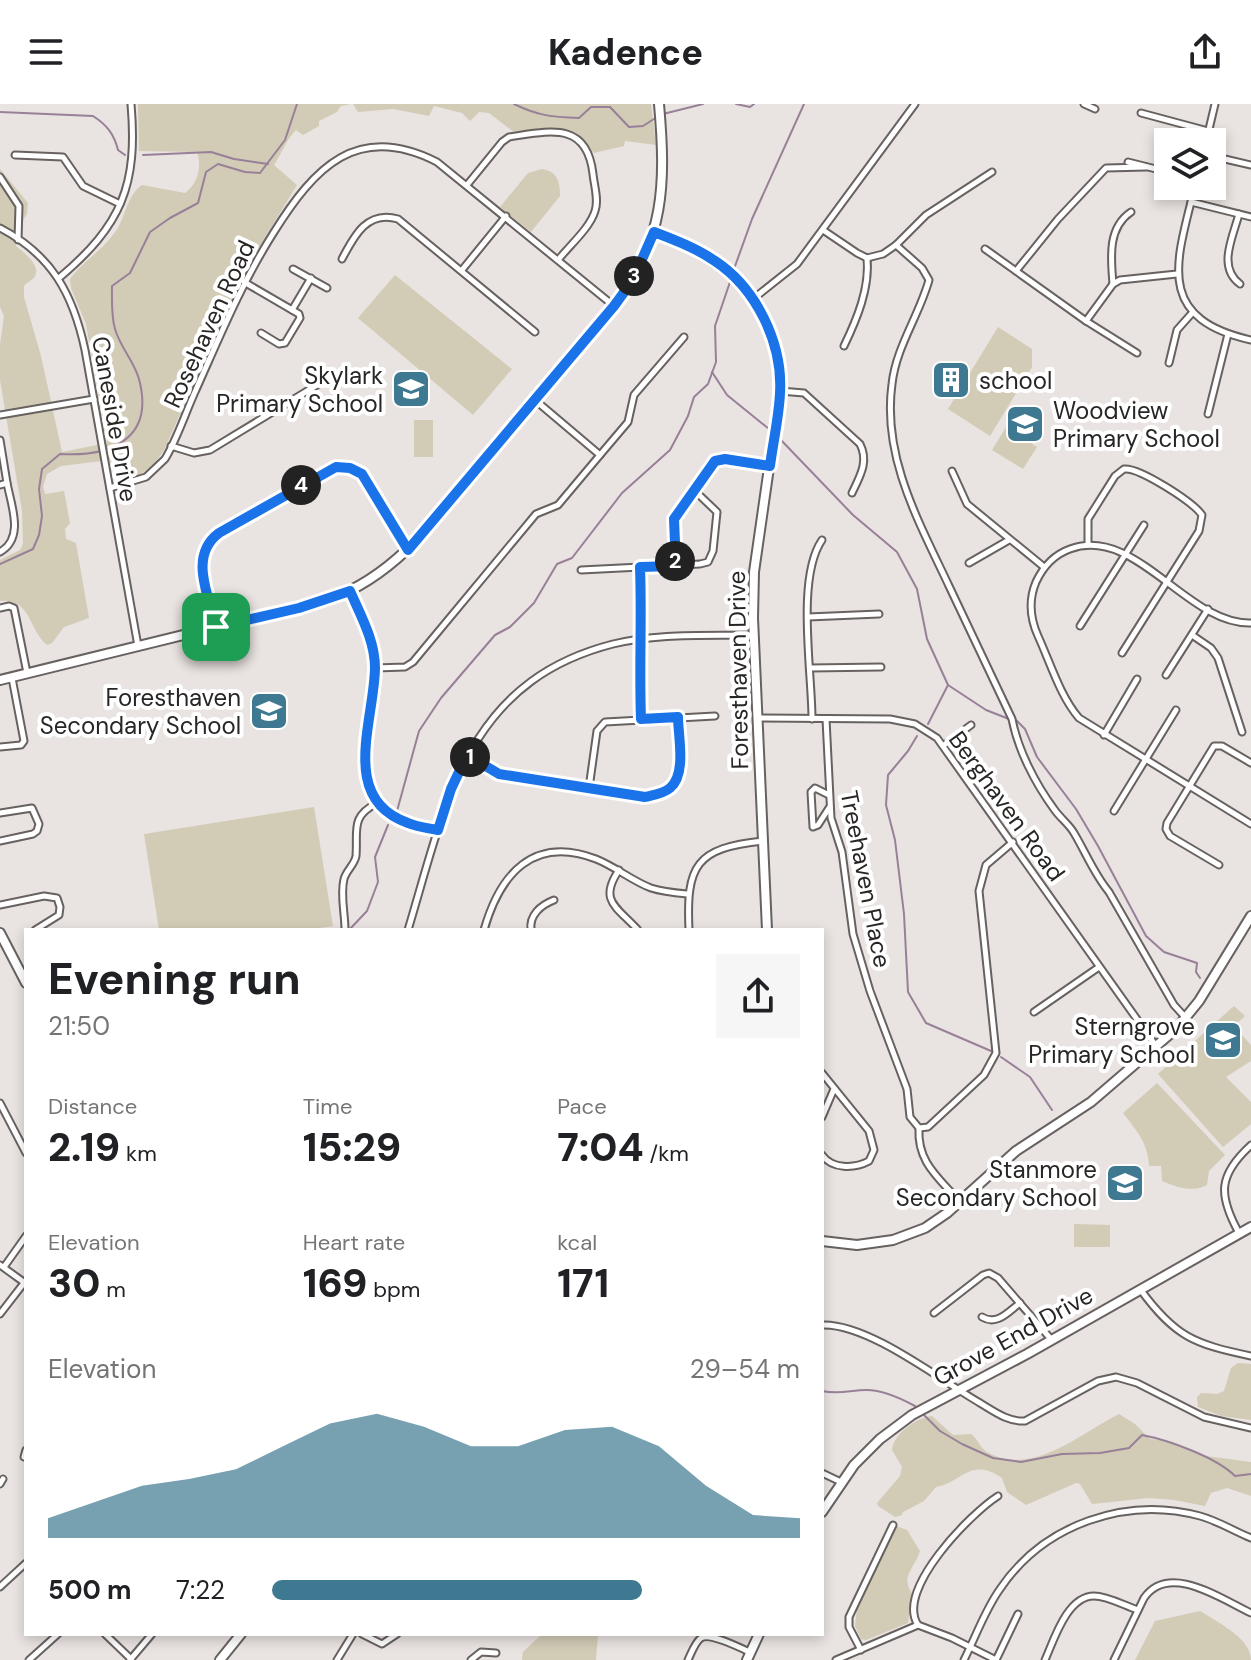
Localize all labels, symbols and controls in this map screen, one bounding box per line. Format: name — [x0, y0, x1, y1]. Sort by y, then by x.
text: Kadence — [548, 29, 703, 76]
icon: menu — [24, 30, 68, 74]
icon: share — [1183, 30, 1227, 74]
map controls — [1154, 128, 1226, 200]
button: layers — [1154, 128, 1226, 200]
street label: Rosehaven Road — [157, 235, 261, 413]
pin: 3 — [614, 256, 654, 296]
text: 3 — [627, 261, 641, 290]
street label: Caneside Drive — [85, 334, 145, 504]
building icon: school — [930, 359, 972, 401]
place label: Skylark Primary School — [216, 360, 383, 419]
place label: school — [979, 365, 1052, 396]
school or university icon: Skylark Primary School — [390, 368, 432, 410]
place label: Woodview Primary School — [1053, 395, 1220, 454]
school or university icon: Woodview Primary School — [1004, 403, 1046, 445]
pin: 4 — [281, 465, 321, 505]
text: 4 — [294, 470, 308, 499]
pin: 2 — [655, 541, 695, 581]
text: 2 — [669, 546, 681, 575]
street label: Foresthaven Drive — [721, 570, 755, 770]
pin — [182, 593, 250, 661]
icon: arrive — [194, 605, 238, 649]
place label: Foresthaven Secondary School — [40, 682, 241, 741]
school or university icon: Foresthaven Secondary School — [248, 690, 290, 732]
street label: Berghaven Road — [942, 725, 1072, 887]
pin: 1 — [450, 737, 490, 777]
text: 1 — [466, 742, 474, 771]
street label: Treehaven Place — [834, 788, 898, 970]
text: Evening run — [48, 950, 301, 1008]
button: share — [716, 954, 800, 1038]
text: 21:50 — [48, 1009, 110, 1043]
place label: Sterngrove Primary School — [1028, 1011, 1195, 1070]
school or university icon: Sterngrove Primary School — [1202, 1019, 1244, 1061]
text: Distance — [48, 1092, 137, 1121]
text: Time — [303, 1092, 352, 1121]
text: Pace — [557, 1092, 607, 1121]
text: 2.19 — [48, 1121, 120, 1173]
text: 15:29 — [303, 1121, 401, 1173]
text: 7:04 — [557, 1121, 644, 1173]
text: km — [120, 1139, 157, 1168]
text: /km — [644, 1139, 689, 1168]
place label: Stanmore Secondary School — [896, 1154, 1097, 1213]
school or university icon: Stanmore Secondary School — [1104, 1162, 1146, 1204]
text: Elevation — [48, 1228, 140, 1257]
text: Heart rate — [303, 1228, 405, 1257]
text: kcal — [557, 1228, 597, 1257]
text: 30 — [48, 1257, 100, 1309]
text: 169 — [303, 1257, 367, 1309]
text: 171 — [557, 1257, 609, 1309]
text: m — [100, 1275, 126, 1304]
text: bpm — [367, 1275, 420, 1304]
street label: Grove End Drive — [928, 1279, 1098, 1393]
text: Elevation — [48, 1352, 156, 1386]
text: 29–54 m — [690, 1352, 800, 1386]
text: 500 m — [48, 1573, 131, 1607]
text: 7:22 — [176, 1573, 225, 1607]

